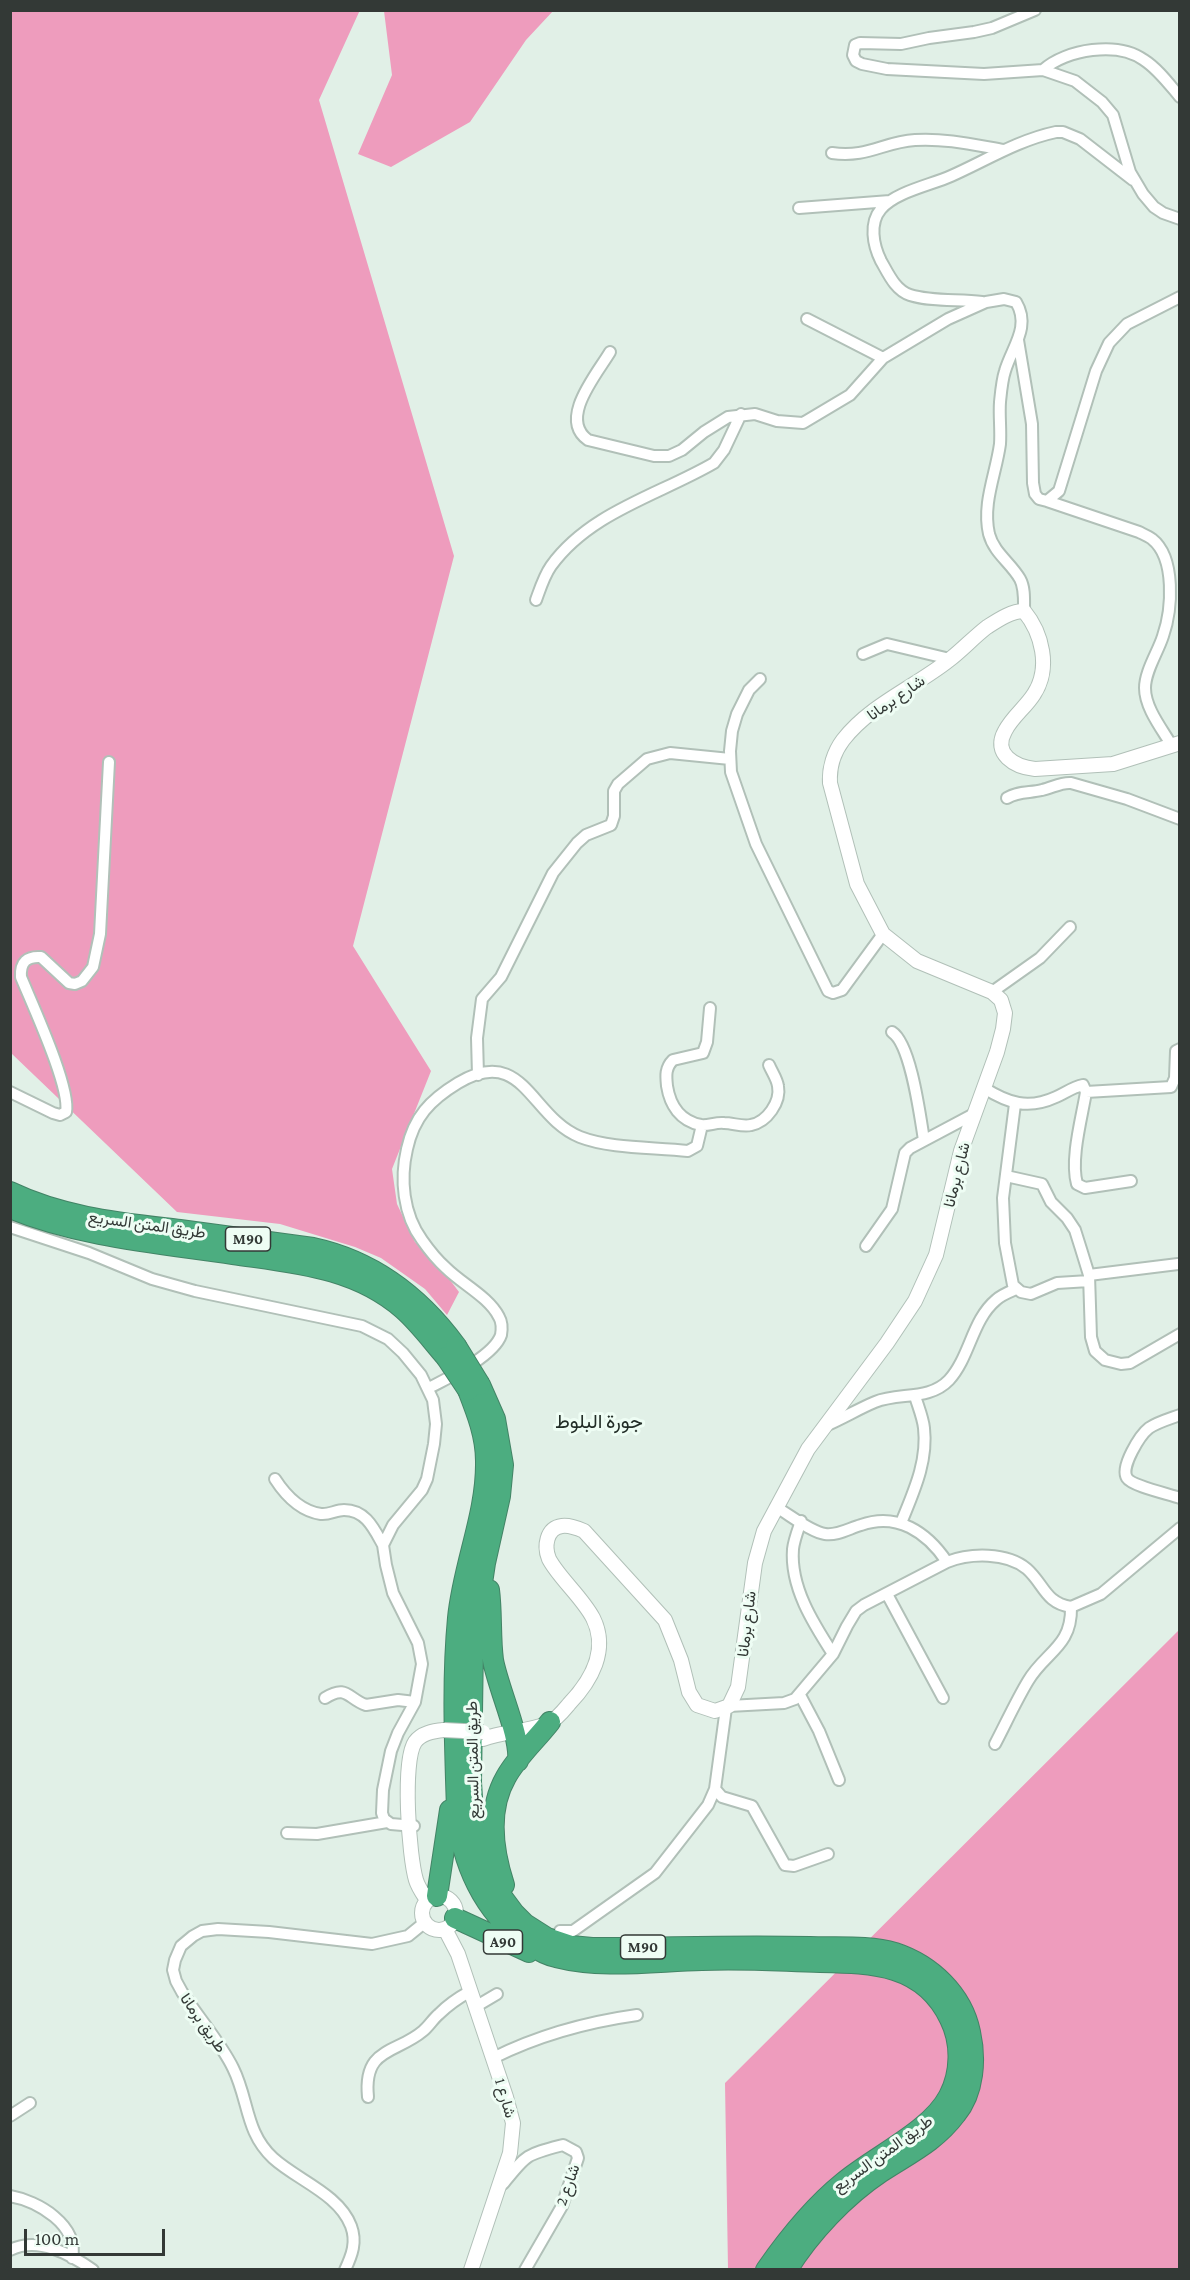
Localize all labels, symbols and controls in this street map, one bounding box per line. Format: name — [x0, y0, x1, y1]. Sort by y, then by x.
street label: شارع برمانا — [863, 671, 929, 725]
street label: شارع برمانا — [940, 1141, 974, 1209]
street label: طريق المتن السريع — [87, 1207, 207, 1243]
road number: M90 — [226, 1227, 270, 1251]
district label: جورة البلوط — [555, 1410, 643, 1434]
street label: شارع برمانا — [733, 1590, 761, 1658]
street label: طريق المتن السريع — [462, 1701, 484, 1819]
road number: A90 — [484, 1930, 522, 1954]
road number: M90 — [620, 1935, 666, 1959]
street label: طريق برمانا — [176, 1990, 230, 2056]
street label: شارع 1 — [490, 2076, 520, 2120]
street label: طريق المتن السريع — [830, 2112, 936, 2196]
street label: شارع 2 — [552, 2162, 584, 2208]
scale bar — [27, 2217, 168, 2255]
text: 100 m — [35, 2229, 79, 2249]

